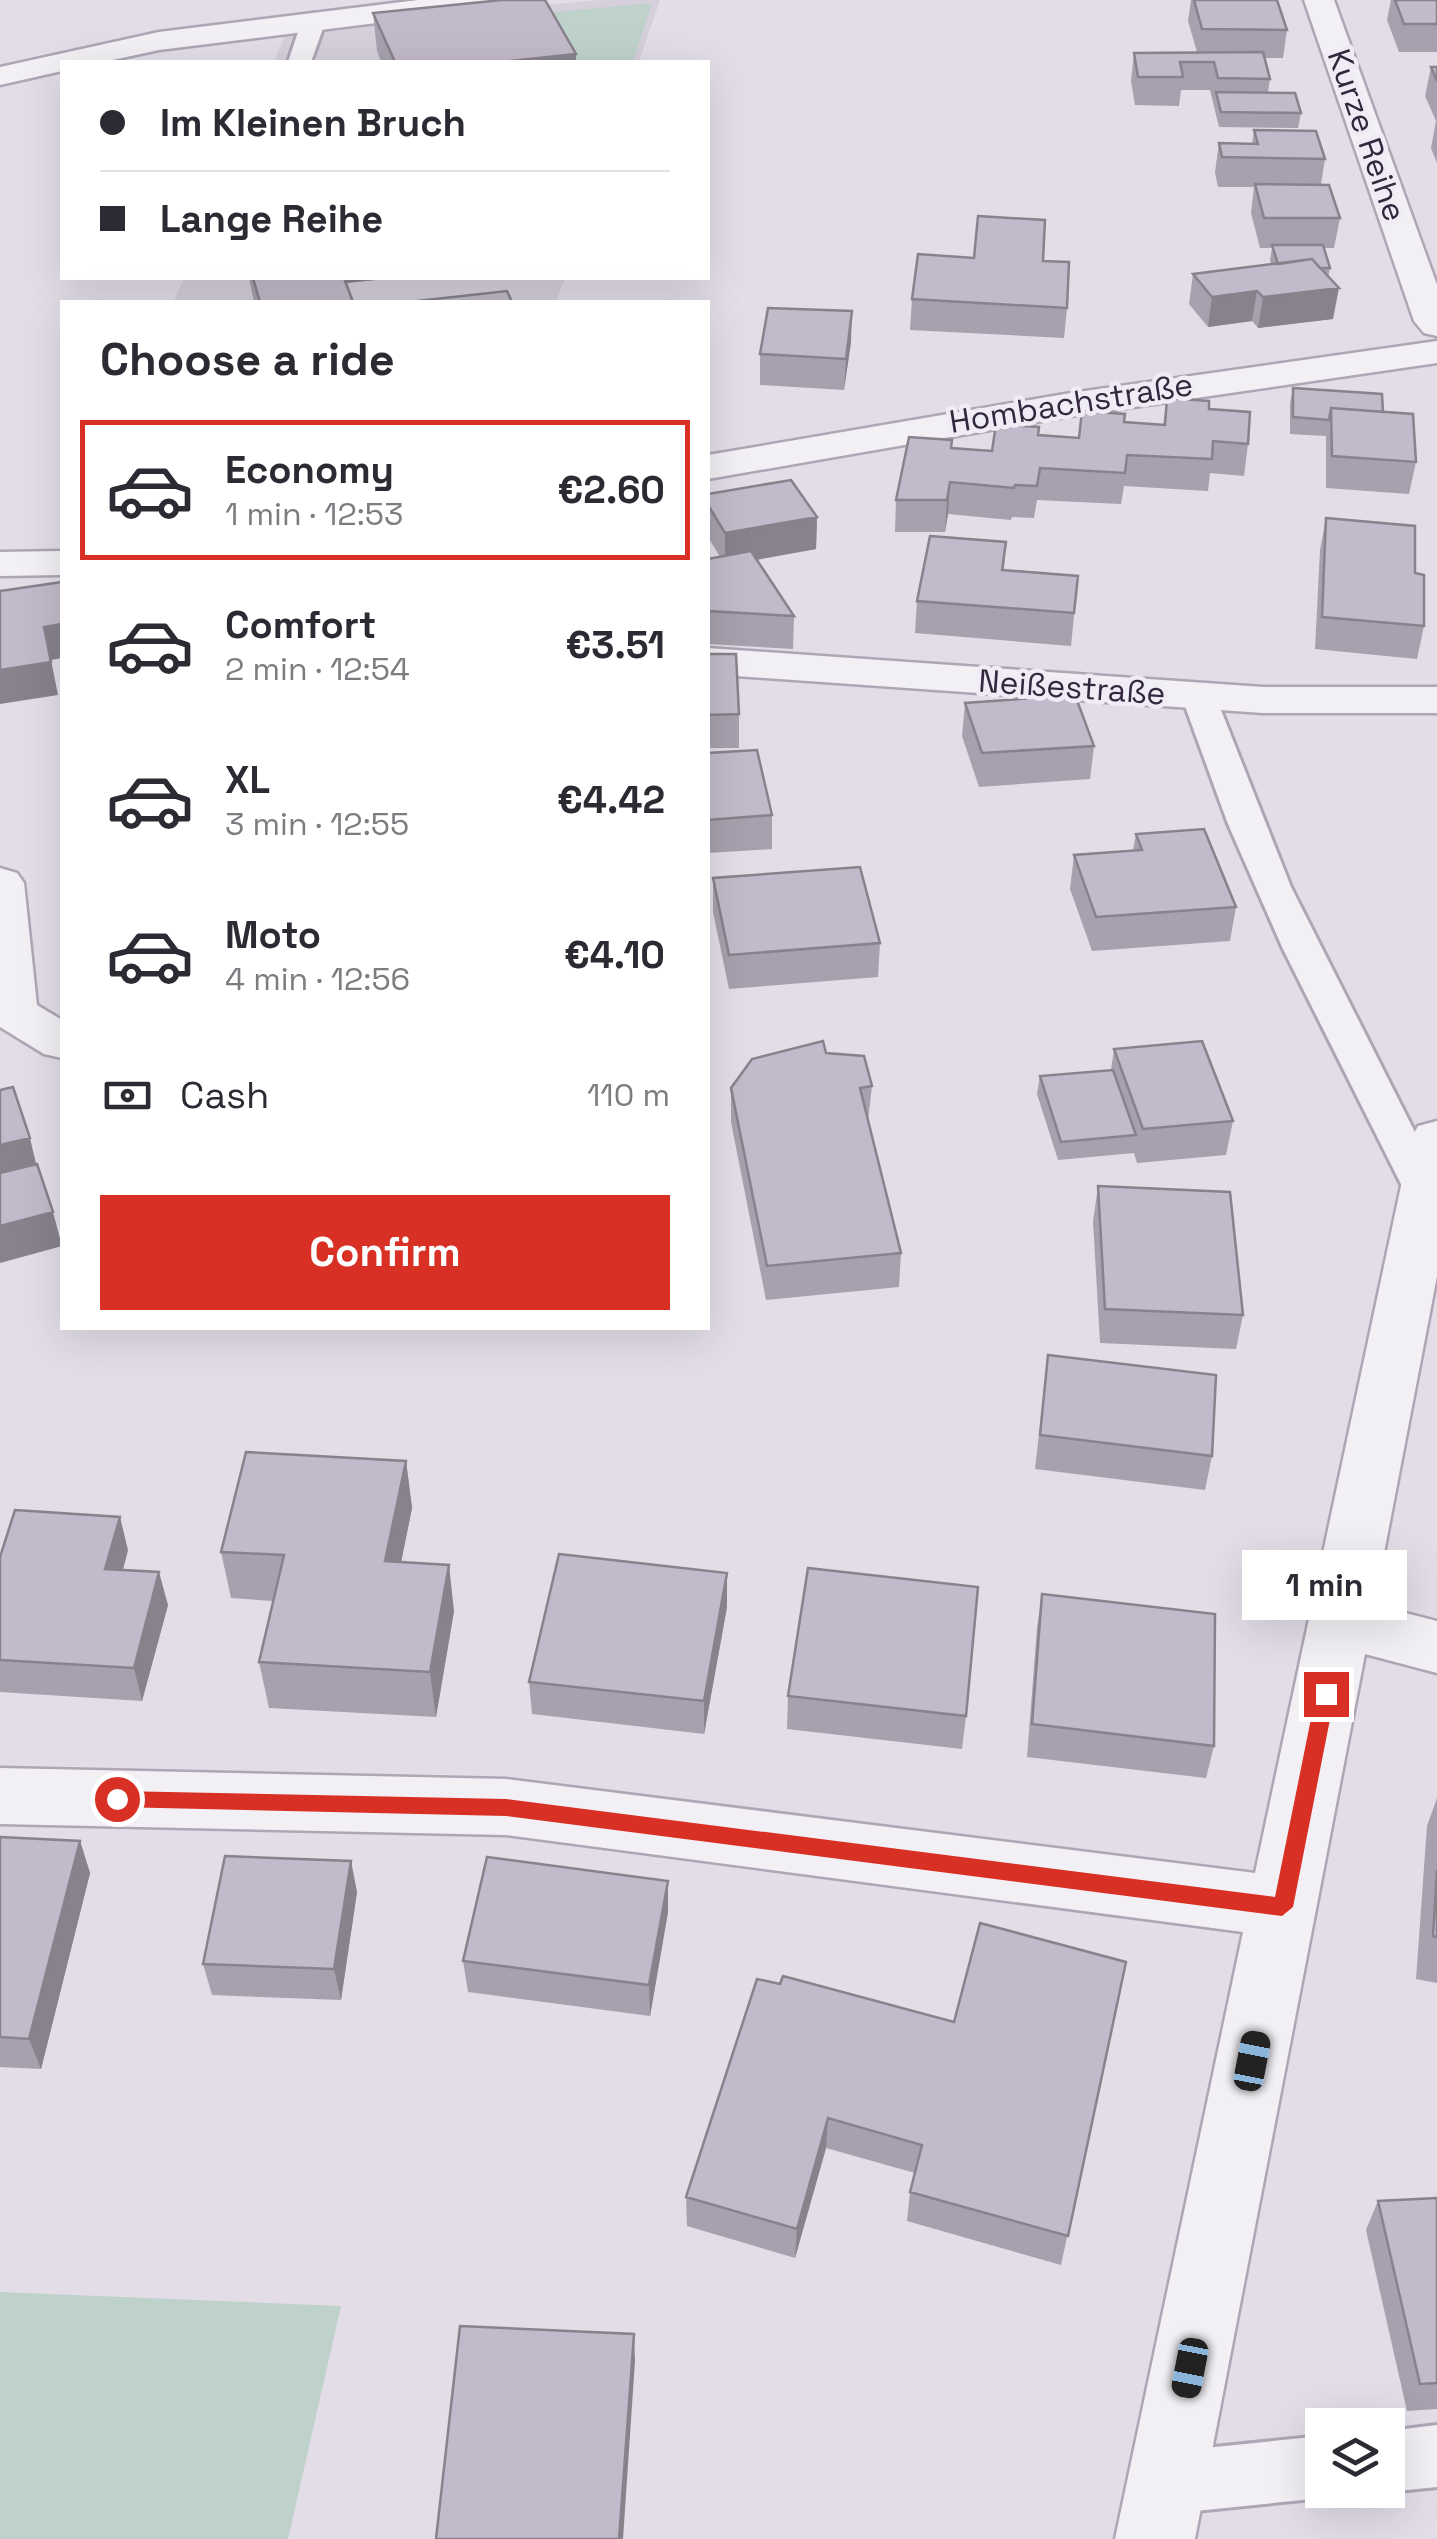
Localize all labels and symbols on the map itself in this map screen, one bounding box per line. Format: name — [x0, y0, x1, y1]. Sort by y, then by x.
street label: Kurze Reihe — [1319, 44, 1415, 226]
street label: Hombachstraße — [946, 364, 1196, 442]
street label: Neißestraße — [977, 661, 1167, 713]
callout: 1 min — [1244, 1549, 1408, 1619]
route end — [1304, 1672, 1349, 1717]
route start — [95, 1777, 140, 1822]
car — [1232, 2029, 1272, 2093]
car — [1170, 2336, 1210, 2400]

